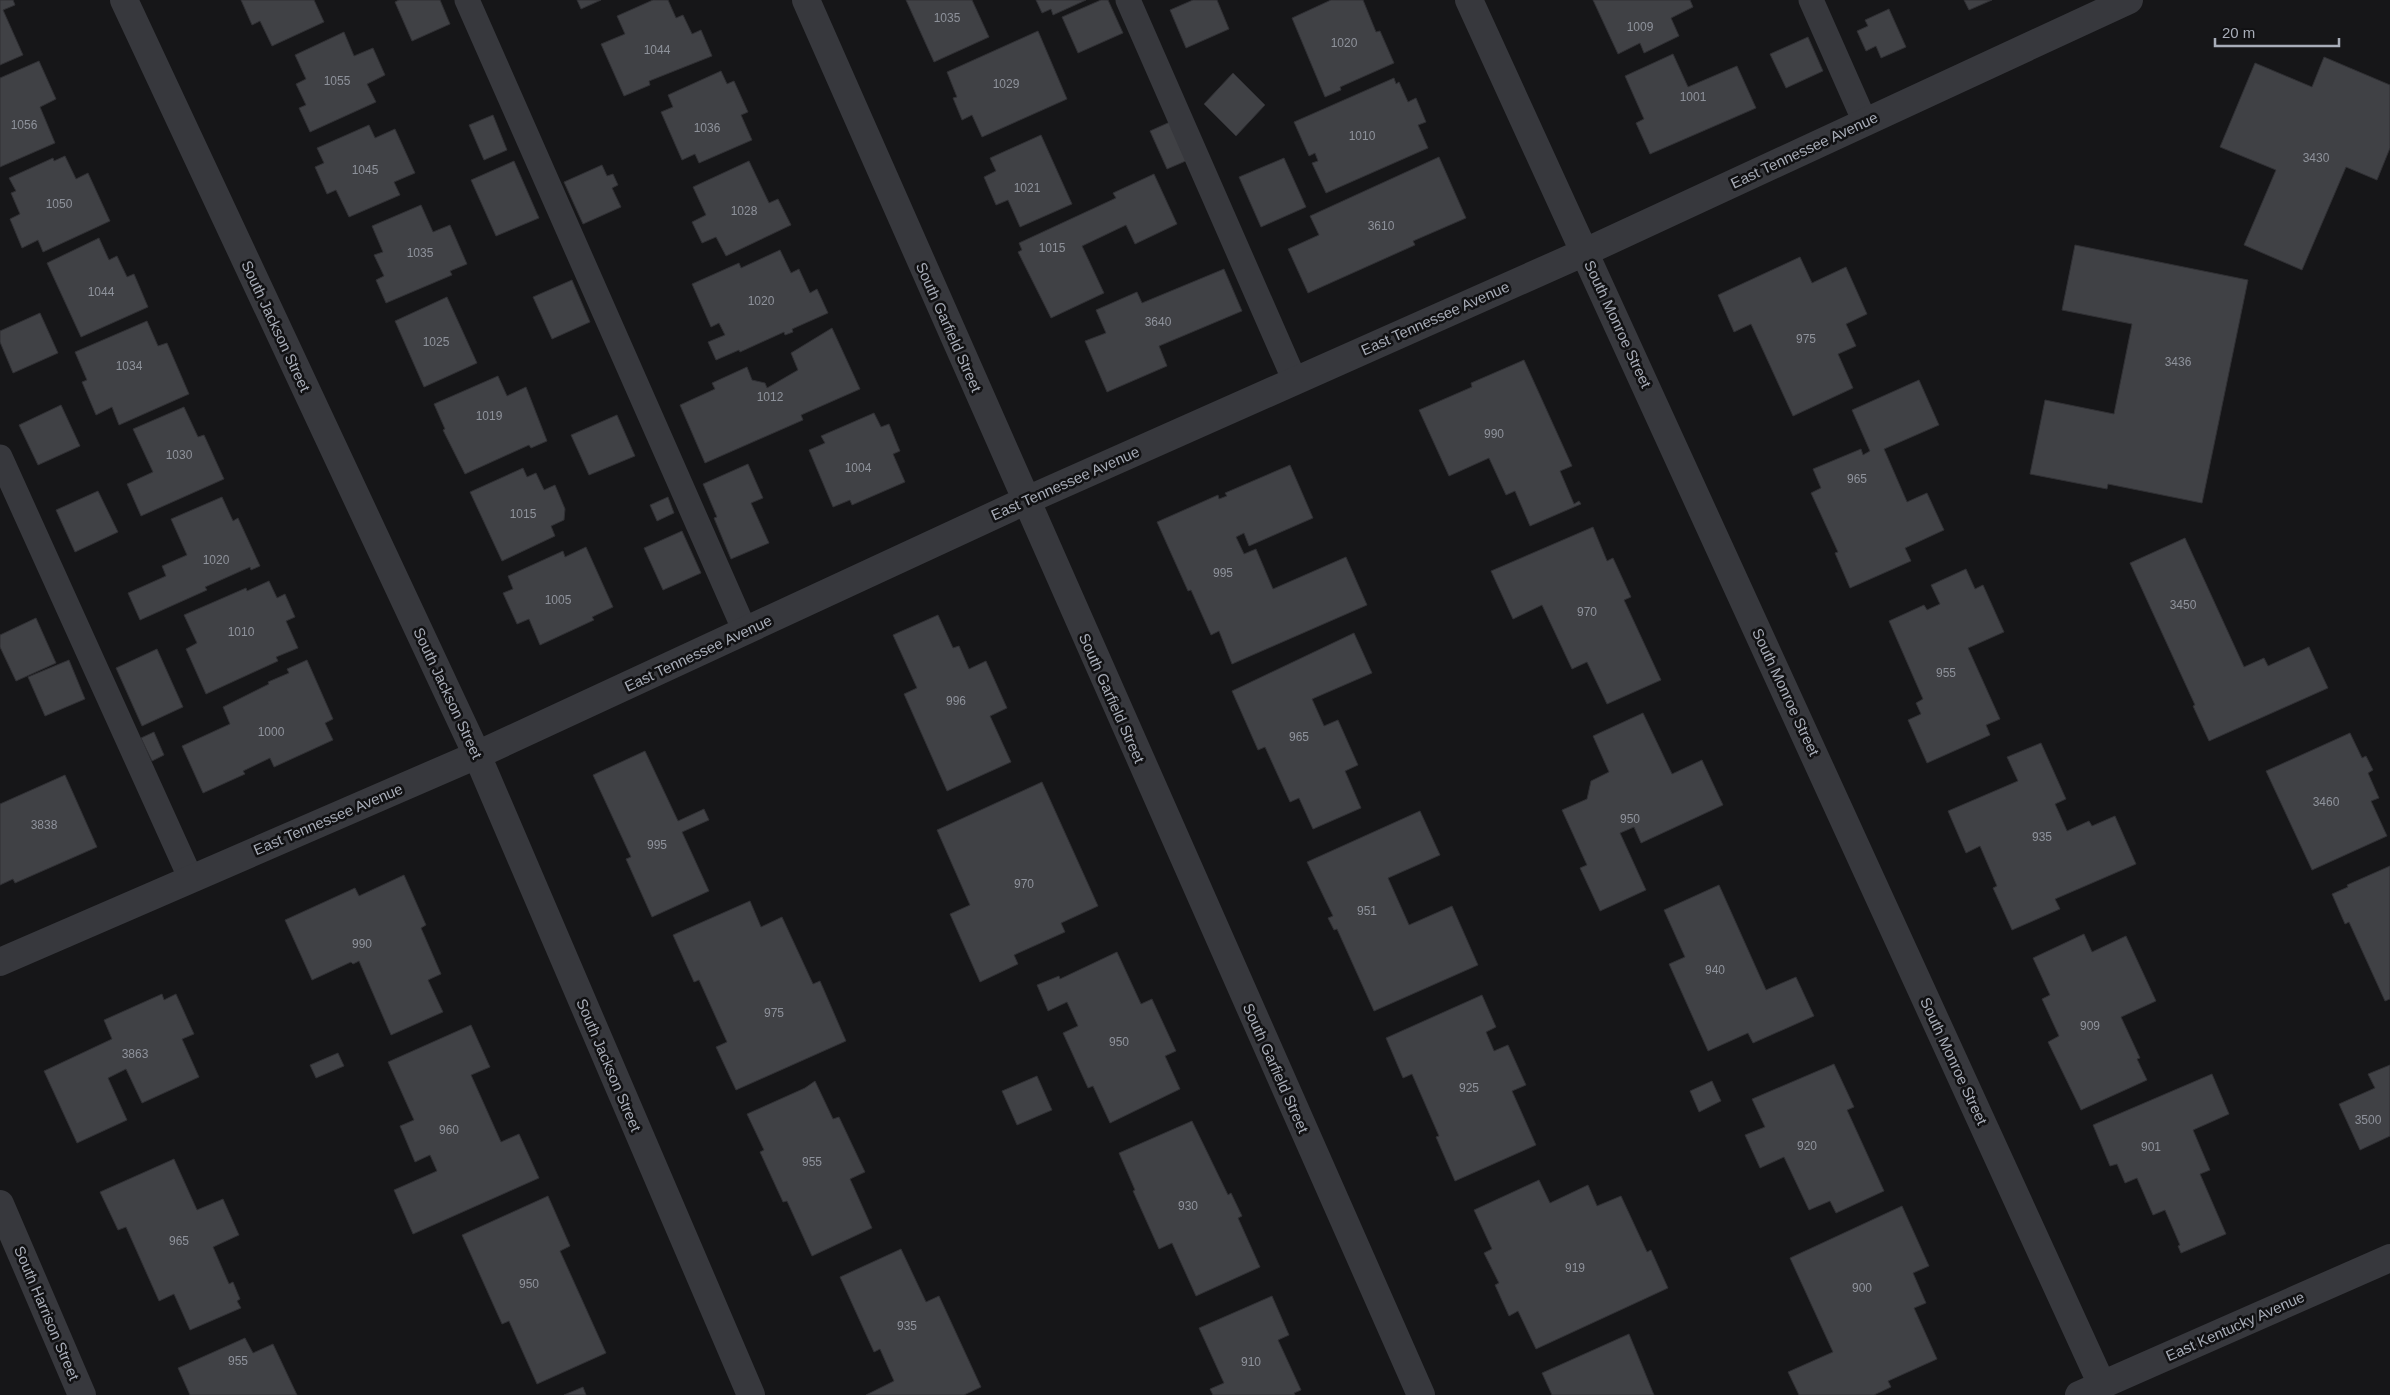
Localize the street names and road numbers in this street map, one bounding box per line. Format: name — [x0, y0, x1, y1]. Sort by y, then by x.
street label: East Tennessee Avenue — [1728, 108, 1880, 192]
street label: South Jackson Street — [238, 258, 314, 395]
street label: South Monroe Street — [1581, 258, 1655, 391]
street label: South Garfield Street — [913, 260, 986, 395]
street label: East Tennessee Avenue — [1358, 278, 1512, 358]
street label: East Tennessee Avenue — [988, 443, 1142, 523]
street label: East Tennessee Avenue — [622, 611, 774, 695]
street label: South Jackson Street — [410, 625, 486, 762]
street label: South Monroe Street — [1749, 626, 1823, 759]
street label: South Garfield Street — [1076, 631, 1149, 766]
street label: East Tennessee Avenue — [251, 780, 405, 858]
street label: South Monroe Street — [1917, 995, 1991, 1128]
street label: South Jackson Street — [573, 996, 645, 1135]
street label: South Garfield Street — [1240, 1001, 1313, 1136]
street label: South Harrison Street — [11, 1243, 83, 1383]
street label: East Kentucky Avenue — [2163, 1288, 2307, 1364]

